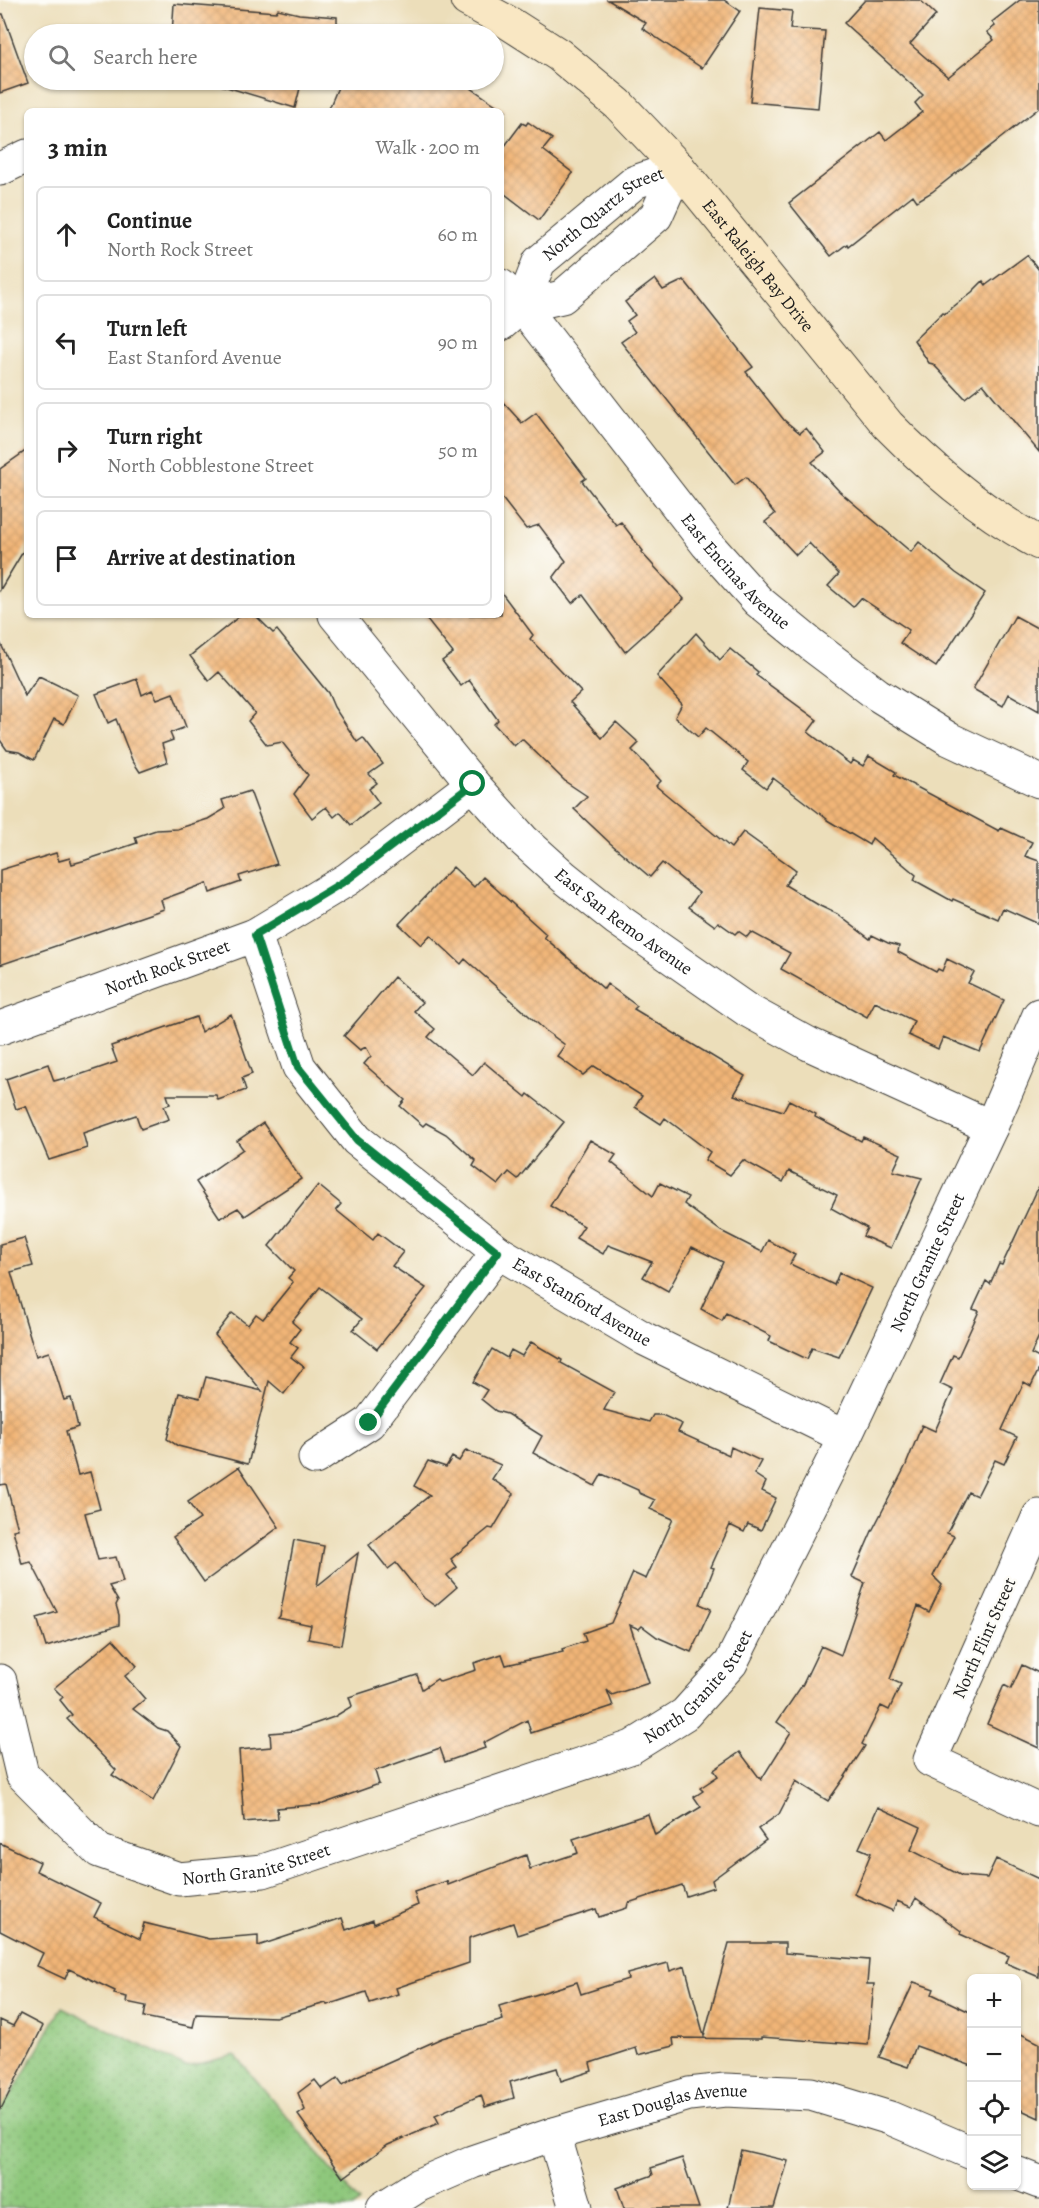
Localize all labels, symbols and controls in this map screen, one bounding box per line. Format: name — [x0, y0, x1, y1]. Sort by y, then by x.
search box — [24, 24, 504, 90]
icon: search — [45, 41, 78, 74]
text: Search here — [93, 42, 198, 72]
text: 3 min — [48, 130, 108, 165]
text: Walk · 200 m — [376, 134, 480, 161]
street label: North Quartz Street — [537, 161, 667, 266]
street label: East Raleigh Bay Drive — [697, 194, 820, 337]
text: Continue — [107, 206, 192, 236]
icon: ahead — [50, 218, 83, 251]
text: 60 m — [438, 221, 478, 248]
text: North Rock Street — [107, 236, 253, 263]
text: Turn left — [107, 314, 187, 344]
icon: left — [50, 326, 83, 359]
text: 90 m — [438, 329, 478, 356]
text: East Stanford Avenue — [107, 344, 282, 371]
text: Turn right — [107, 422, 203, 452]
icon: right — [50, 434, 83, 467]
text: 50 m — [438, 437, 478, 464]
text: North Cobblestone Street — [107, 452, 314, 479]
street label: East Encinas Avenue — [675, 508, 795, 635]
icon: arrive — [50, 542, 83, 575]
text: Arrive at destination — [107, 543, 296, 573]
route start — [459, 770, 485, 796]
street label: East San Remo Avenue — [550, 862, 698, 981]
street label: North Rock Street — [101, 933, 233, 1001]
street label: North Granite Street — [884, 1189, 970, 1336]
street label: East Stanford Avenue — [508, 1251, 655, 1352]
route end — [355, 1409, 381, 1435]
street label: North Flint Street — [947, 1574, 1021, 1702]
street label: North Granite Street — [639, 1626, 758, 1749]
street label: North Granite Street — [181, 1837, 333, 1891]
map controls — [967, 1974, 1021, 2190]
button: + — [967, 1974, 1021, 2028]
button: − — [967, 2028, 1021, 2082]
street label: East Douglas Avenue — [595, 2078, 748, 2132]
button: locate — [967, 2082, 1021, 2136]
button: layers — [967, 2136, 1021, 2190]

